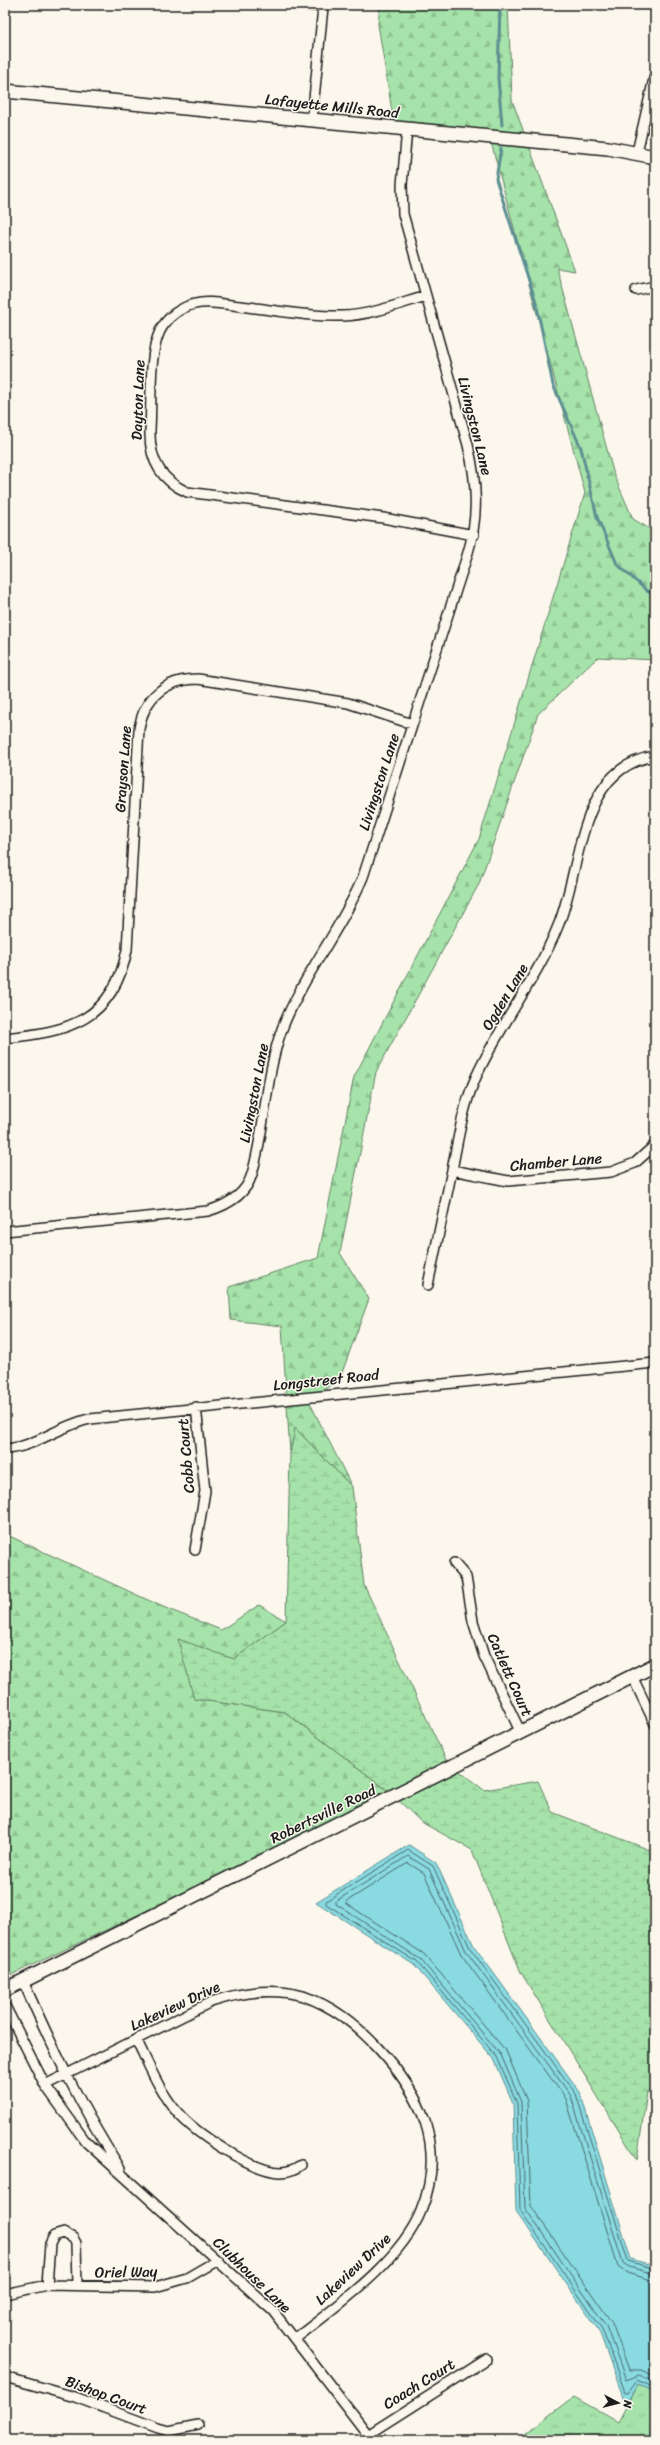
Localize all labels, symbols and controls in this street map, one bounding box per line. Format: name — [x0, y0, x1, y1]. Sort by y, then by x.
street label: Lafayette Mills Road — [264, 86, 401, 126]
street label: Dayton Lane — [124, 359, 152, 441]
street label: Livingston Lane — [450, 374, 500, 478]
street label: Grayson Lane — [107, 725, 139, 813]
street label: Livingston Lane — [351, 730, 407, 834]
street label: Ogden Lane — [475, 958, 535, 1036]
street label: Livingston Lane — [232, 1041, 276, 1145]
street label: Chamber Lane — [509, 1145, 603, 1179]
street label: Longstreet Road — [272, 1361, 381, 1398]
street label: Cobb Court — [170, 1417, 202, 1494]
street label: Catlett Court — [480, 1629, 540, 1721]
street label: Robertsville Road — [266, 1777, 381, 1851]
street label: Lakeview Drive — [126, 1974, 224, 2038]
street label: Lakeview Drive — [309, 2227, 397, 2311]
street label: Clubhouse Lane — [206, 2230, 298, 2320]
street label: Oriel Way — [94, 2258, 158, 2286]
street label: Coach Court — [378, 2351, 461, 2417]
street label: Bishop Court — [61, 2368, 151, 2422]
north arrow — [598, 2383, 638, 2423]
text: N — [617, 2398, 637, 2409]

